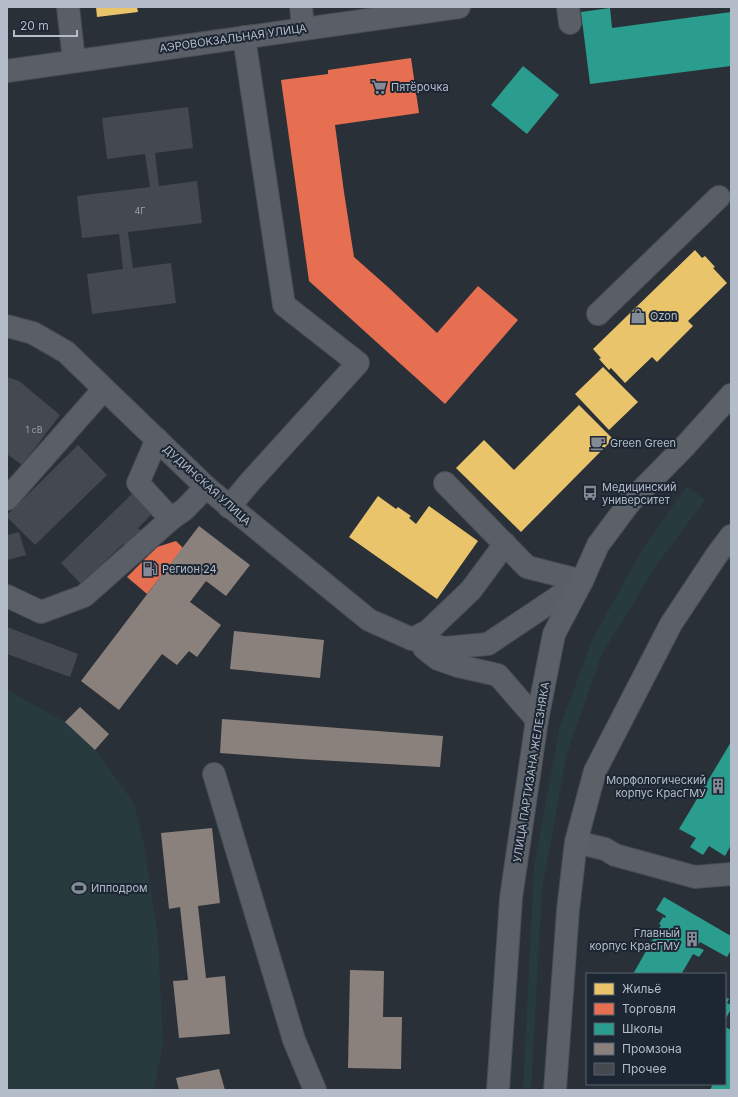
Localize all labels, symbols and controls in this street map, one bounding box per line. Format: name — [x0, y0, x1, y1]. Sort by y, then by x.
scale bar — [14, 12, 77, 38]
text: 20 m — [20, 18, 49, 33]
street label: АЭРОВОКЗАЛЬНАЯ УЛИЦА — [159, 21, 308, 55]
supermarket icon: Пятёрочка — [370, 78, 388, 96]
place label: Пятёрочка — [391, 80, 449, 94]
house number: 4Г — [134, 205, 146, 216]
shop icon: Ozon — [629, 307, 647, 325]
place label: Ozon — [650, 309, 677, 323]
house number: 1 сВ — [25, 424, 43, 435]
cafe icon: Green Green — [589, 434, 607, 452]
place label: Green Green — [610, 436, 676, 450]
street label: ДУДИНСКАЯ УЛИЦА — [160, 442, 254, 528]
place label: Медицинский университет — [602, 480, 677, 507]
bus stop icon: Медицинский университет — [581, 484, 599, 502]
fuel station icon: Регион 24 — [141, 560, 159, 578]
place label: Регион 24 — [162, 562, 217, 576]
street label: УЛИЦА ПАРТИЗАНА ЖЕЛЕЗНЯКА — [510, 680, 552, 863]
place label: Морфологический корпус КрасГМУ — [606, 773, 706, 800]
building icon: Морфологический корпус КрасГМУ — [709, 777, 727, 795]
sports icon: Ипподром — [70, 879, 88, 897]
place label: Ипподром — [91, 881, 148, 895]
place label: Главный корпус КрасГМУ — [589, 926, 680, 953]
building icon: Главный корпус КрасГМУ — [683, 930, 701, 948]
legend — [586, 973, 726, 1085]
text: Жильё — [622, 981, 661, 996]
text: Торговля — [622, 1001, 676, 1016]
text: Школы — [622, 1021, 663, 1036]
text: Промзона — [622, 1041, 682, 1056]
text: Прочее — [622, 1061, 667, 1076]

